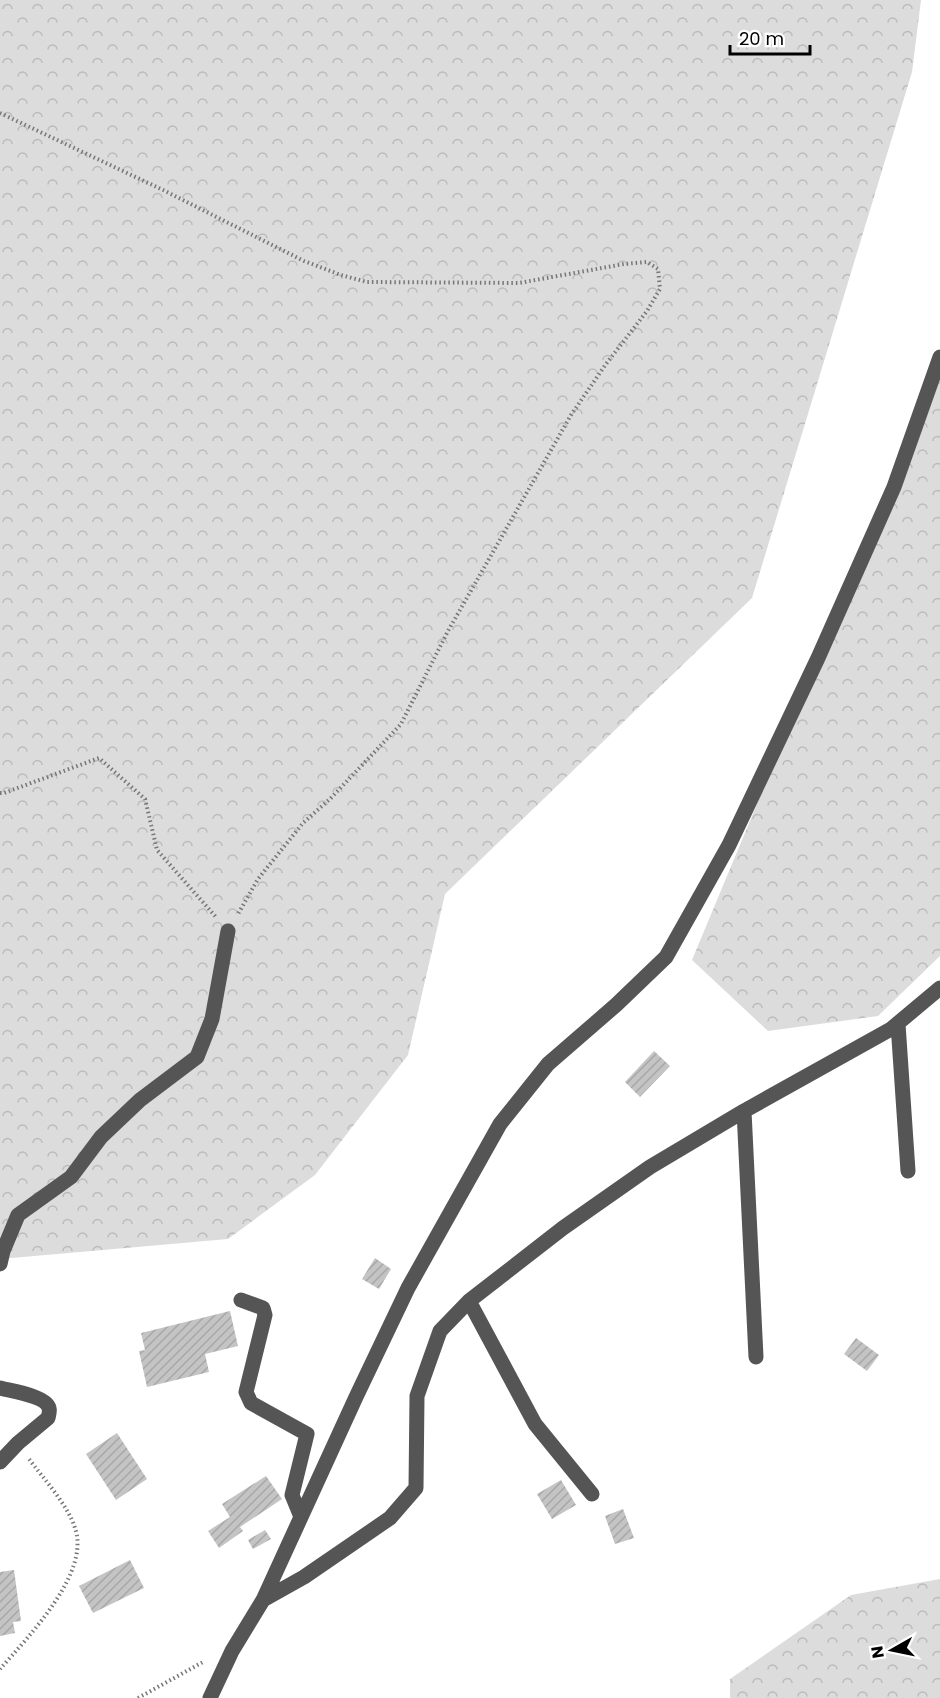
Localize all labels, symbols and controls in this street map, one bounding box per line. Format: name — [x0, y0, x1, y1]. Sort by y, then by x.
scale bar — [730, 18, 810, 56]
text: 20 m — [739, 26, 784, 51]
north arrow — [862, 1620, 922, 1680]
text: N — [865, 1645, 890, 1660]

